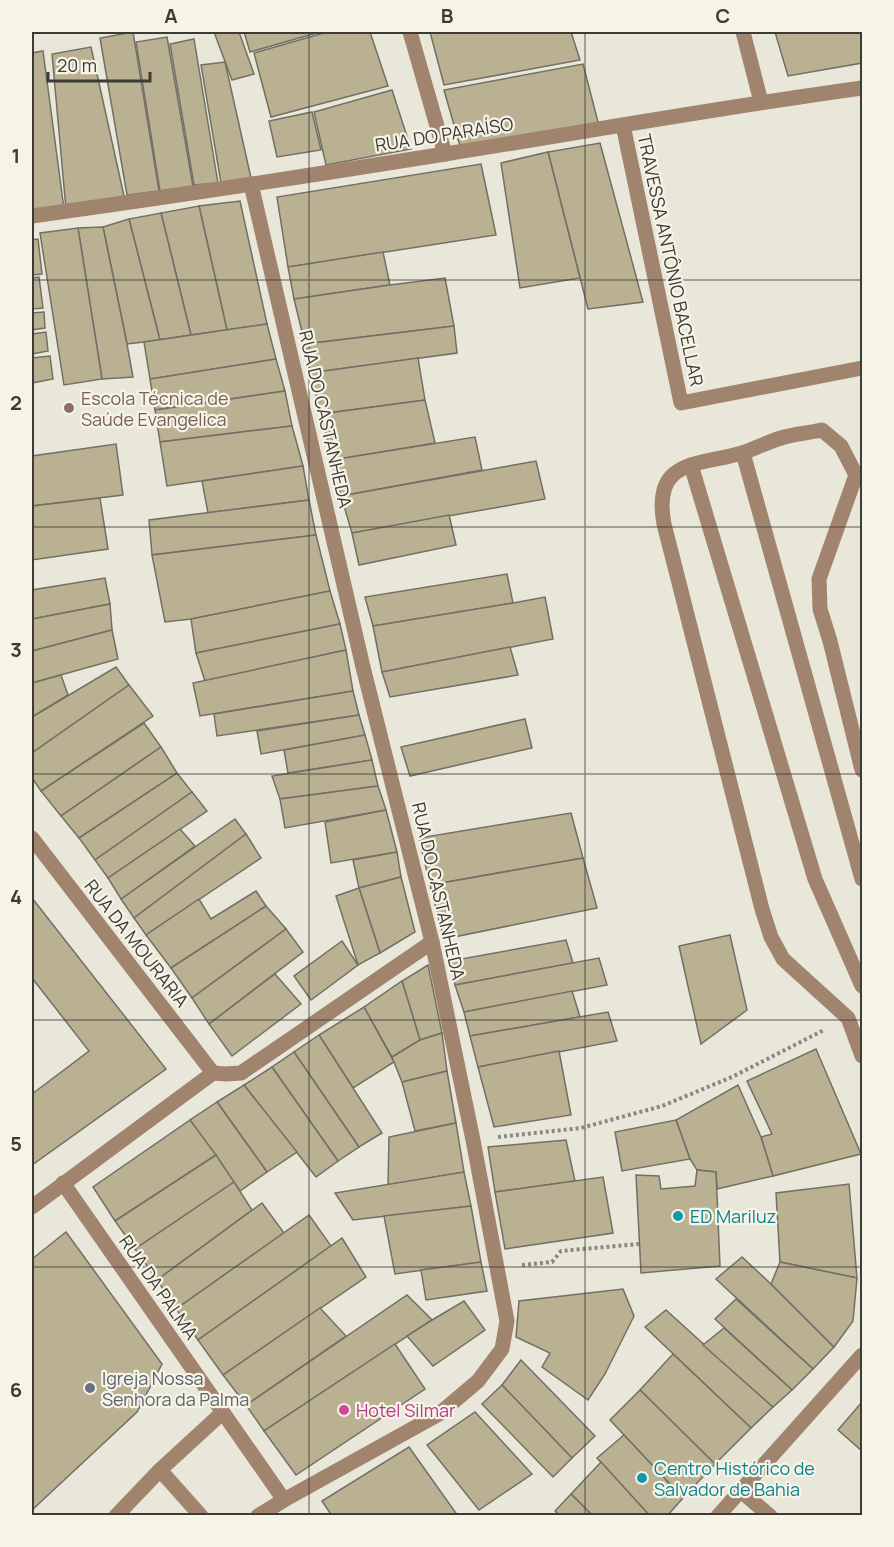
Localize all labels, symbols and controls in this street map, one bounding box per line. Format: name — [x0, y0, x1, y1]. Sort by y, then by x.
text: A — [164, 2, 178, 29]
text: B — [441, 2, 454, 29]
text: C — [716, 2, 730, 29]
scale bar — [48, 45, 150, 83]
text: 20 m — [57, 53, 97, 77]
street label: RUA DO PARAÍSO — [373, 111, 515, 157]
street label: TRAVESSA ANTÔNIO BACELLAR — [633, 132, 709, 388]
text: 1 — [12, 142, 20, 169]
street label: RUA DO CASTANHEDA — [294, 328, 358, 511]
place label: Escola Técnica de Saúde Evangelica — [81, 386, 228, 431]
text: 2 — [10, 389, 22, 416]
marker: Escola Técnica de Saúde Evangelica — [62, 401, 76, 415]
text: 3 — [10, 636, 22, 663]
street label: RUA DO CASTANHEDA — [407, 800, 471, 983]
street label: RUA DA MOURARIA — [80, 874, 195, 1012]
text: 4 — [10, 883, 22, 910]
text: 5 — [10, 1130, 22, 1157]
place label: ED Mariluz — [690, 1204, 776, 1228]
marker: ED Mariluz — [671, 1209, 685, 1223]
street label: RUA DA PALMA — [114, 1230, 204, 1344]
place label: Igreja Nossa Senhora da Palma — [102, 1366, 249, 1411]
text: 6 — [10, 1376, 22, 1403]
marker: Igreja Nossa Senhora da Palma — [83, 1381, 97, 1395]
place label: Hotel Silmar — [356, 1398, 456, 1422]
marker: Hotel Silmar — [337, 1403, 351, 1417]
place label: Centro Histórico de Salvador de Bahia — [654, 1456, 815, 1501]
marker: Centro Histórico de Salvador de Bahia — [635, 1471, 649, 1485]

